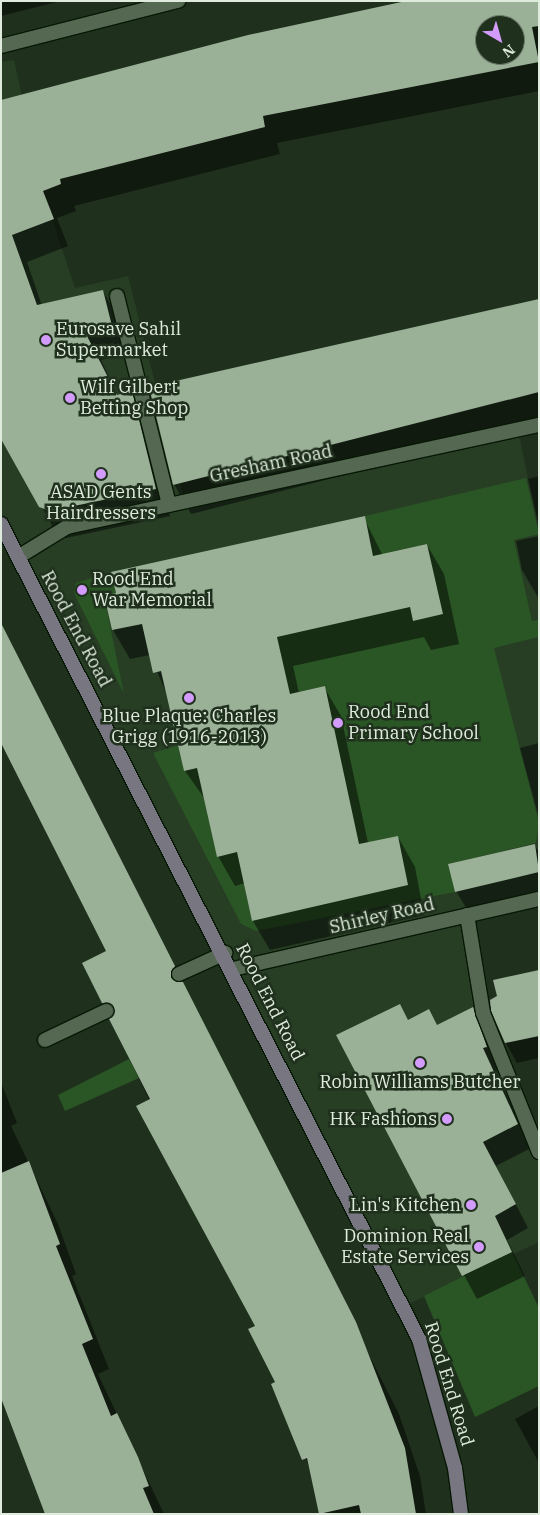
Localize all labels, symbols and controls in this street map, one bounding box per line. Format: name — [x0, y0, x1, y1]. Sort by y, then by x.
north arrow — [475, 15, 525, 65]
text: N — [499, 41, 519, 62]
place label: Eurosave Sahil Supermarket — [56, 319, 181, 362]
marker: Eurosave Sahil Supermarket — [40, 334, 52, 346]
place label: Wilf Gilbert Betting Shop — [80, 377, 188, 419]
marker: Wilf Gilbert Betting Shop — [64, 392, 76, 404]
street label: Gresham Road — [208, 440, 334, 488]
marker: ASAD Gents Hairdressers — [95, 468, 107, 480]
place label: ASAD Gents Hairdressers — [46, 482, 156, 524]
street label: Rood End Road — [36, 567, 116, 691]
place label: Rood End War Memorial — [92, 569, 212, 612]
marker: Rood End War Memorial — [76, 584, 88, 596]
marker: Blue Plaque: Charles Grigg (1916-2013) — [183, 692, 195, 704]
place label: Rood End Primary School — [348, 702, 479, 744]
place label: Blue Plaque: Charles Grigg (1916-2013) — [102, 706, 276, 749]
marker: Rood End Primary School — [332, 717, 344, 729]
street label: Shirley Road — [327, 893, 437, 939]
street label: Rood End Road — [231, 940, 309, 1064]
marker: Robin Williams Butcher — [414, 1057, 426, 1069]
place label: Robin Williams Butcher — [320, 1071, 520, 1093]
place label: HK Fashions — [329, 1108, 437, 1130]
marker: HK Fashions — [441, 1113, 453, 1125]
place label: Lin's Kitchen — [350, 1194, 461, 1216]
marker: Lin's Kitchen — [465, 1199, 477, 1211]
place label: Dominion Real Estate Services — [341, 1226, 469, 1268]
marker: Dominion Real Estate Services — [473, 1241, 485, 1253]
street label: Rood End Road — [420, 1319, 478, 1449]

